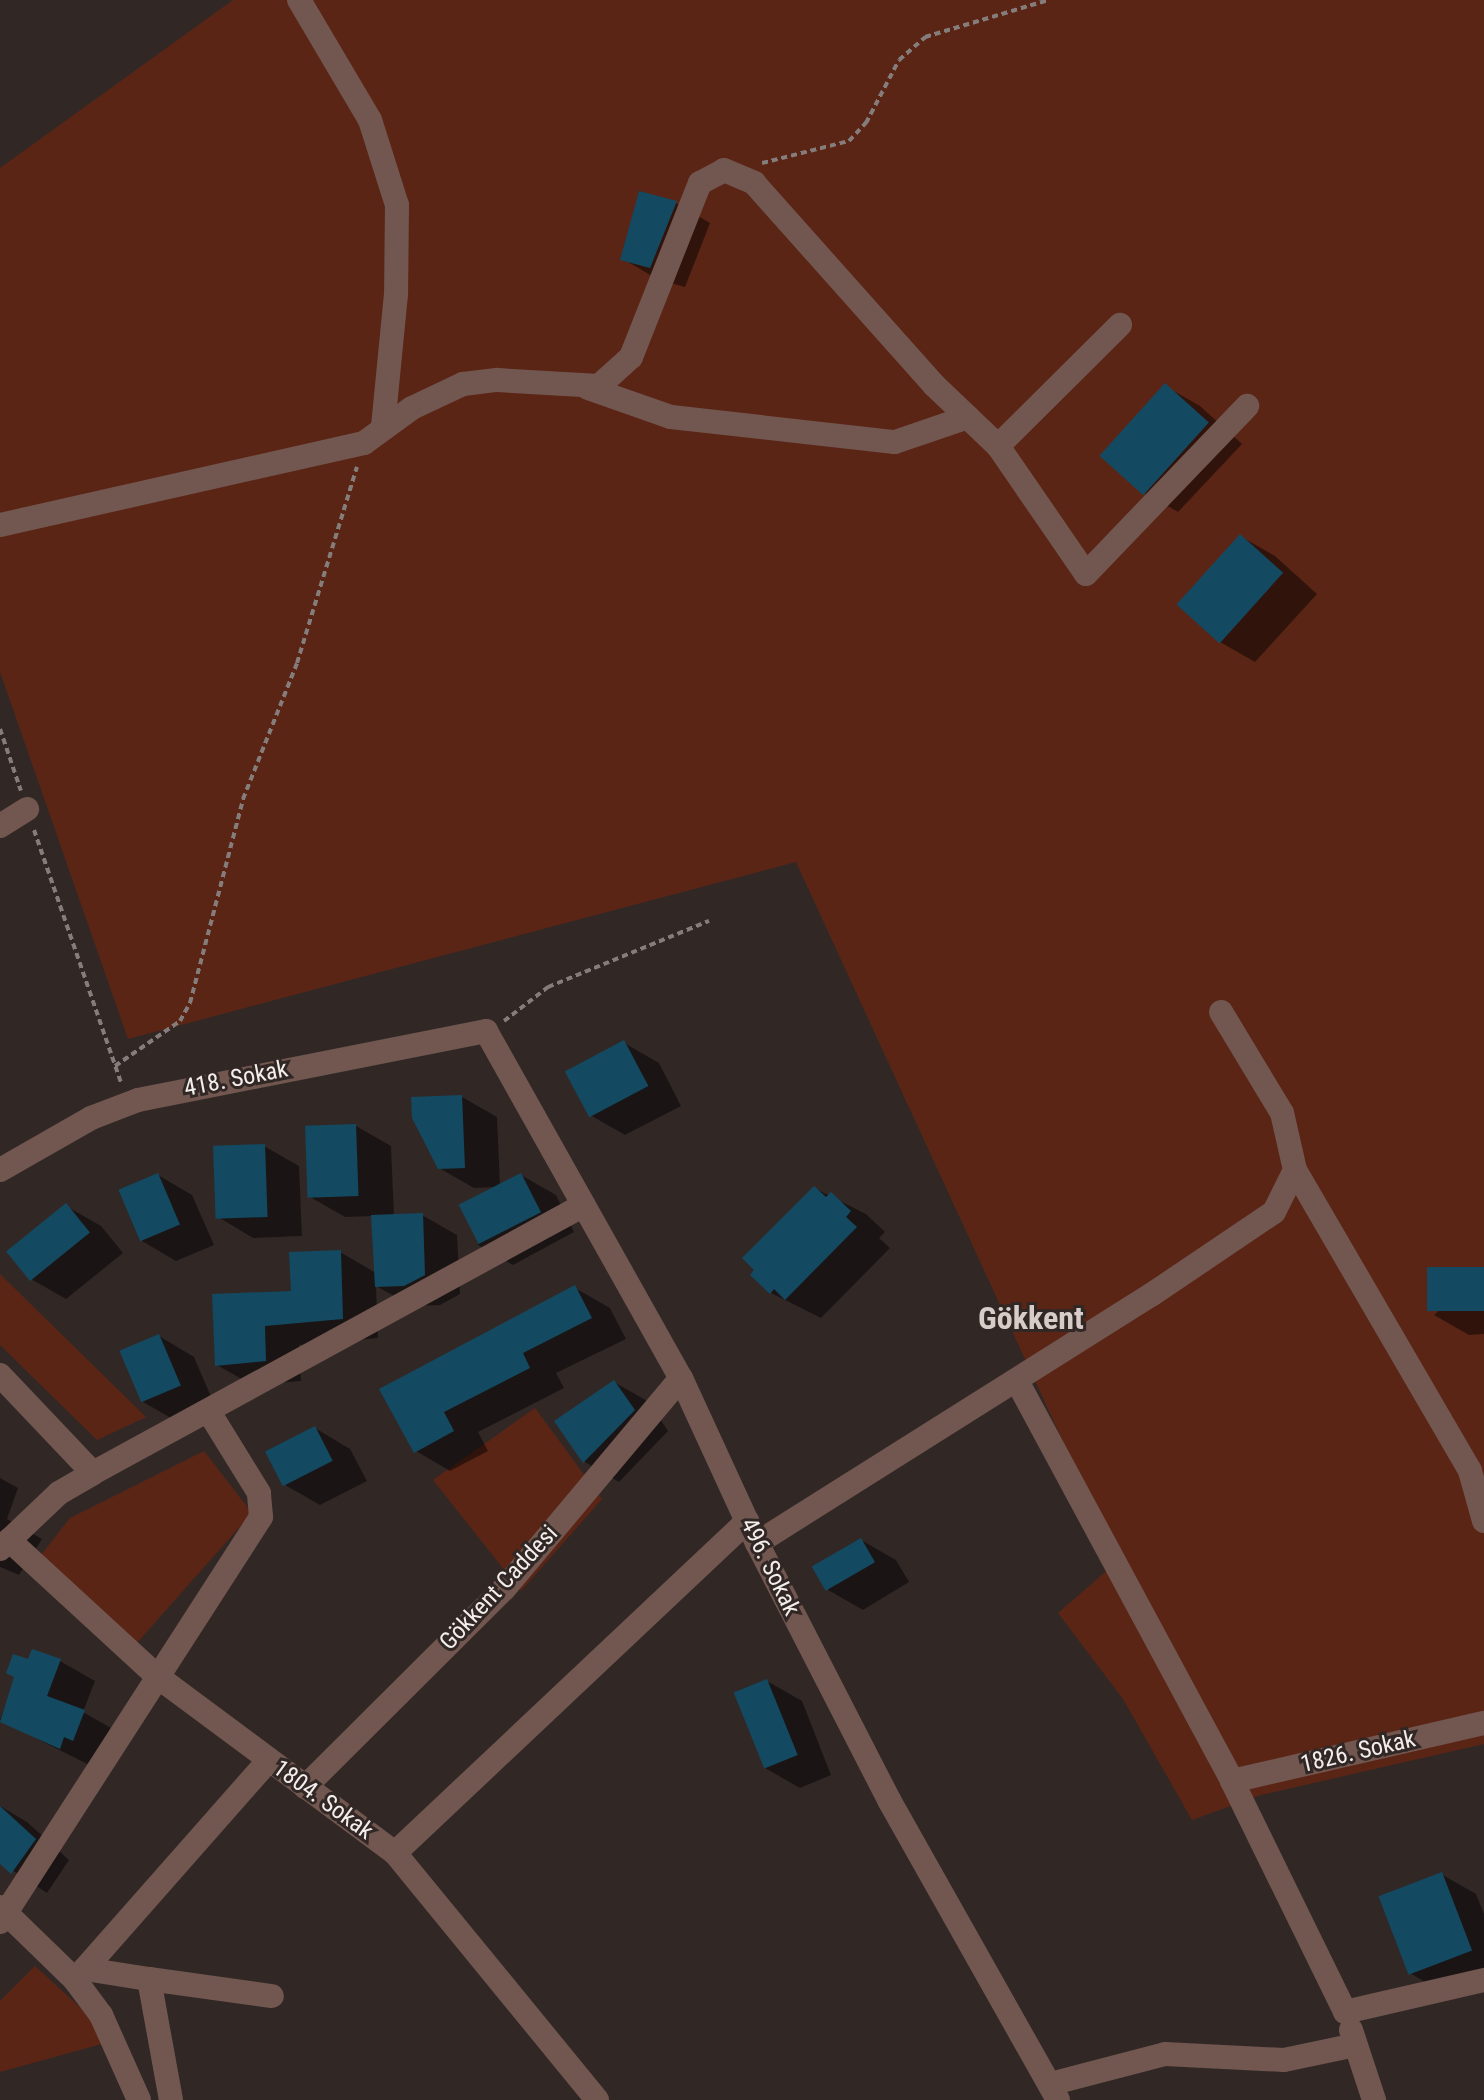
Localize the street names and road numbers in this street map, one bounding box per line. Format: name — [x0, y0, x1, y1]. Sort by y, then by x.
street label: 418. Sokak — [182, 1055, 290, 1103]
street label: 496. Sokak — [734, 1514, 806, 1620]
street label: Gökkent Caddesi — [434, 1520, 564, 1656]
street label: 1826. Sokak — [1298, 1725, 1418, 1779]
street label: 1804. Sokak — [267, 1754, 379, 1846]

